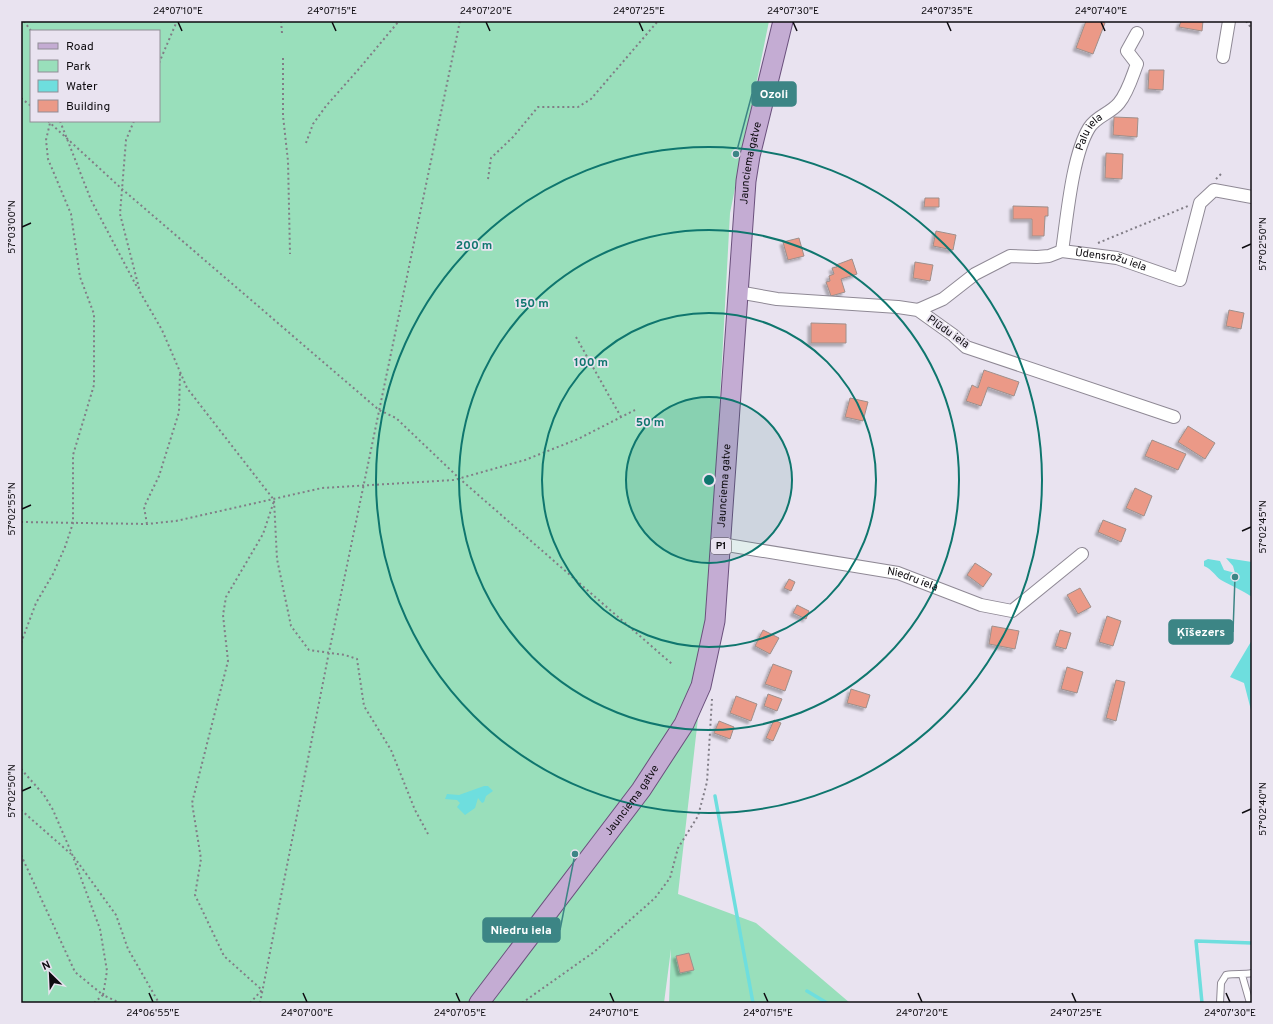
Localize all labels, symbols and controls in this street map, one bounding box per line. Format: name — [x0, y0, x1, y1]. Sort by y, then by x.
text: 24°07'10"E — [153, 5, 203, 18]
text: 24°07'15"E — [307, 5, 357, 18]
text: 24°07'20"E — [460, 5, 512, 18]
text: 24°07'25"E — [613, 5, 665, 18]
text: 24°07'30"E — [767, 5, 819, 18]
text: 24°07'35"E — [921, 5, 973, 18]
text: 24°07'40"E — [1075, 5, 1127, 18]
legend — [30, 30, 160, 122]
text: Road — [66, 39, 94, 55]
text: Park — [66, 59, 91, 75]
text: Water — [66, 79, 98, 95]
callout: Ozoli — [752, 82, 796, 106]
text: Ozoli — [760, 87, 788, 103]
text: Building — [66, 99, 110, 115]
street label: Palu iela — [1073, 110, 1105, 152]
street label: Jaunciema gatve — [737, 120, 765, 205]
text: 57°03'00"N — [6, 200, 19, 254]
text: 57°02'50"N — [1257, 217, 1270, 271]
text: 200 m — [456, 238, 492, 254]
street label: Ūdensrožu iela — [1074, 246, 1149, 275]
text: 150 m — [515, 296, 549, 312]
street label: Plūdu iela — [924, 312, 972, 352]
text: 100 m — [574, 355, 608, 371]
text: 50 m — [636, 415, 664, 431]
street label: Jaunciema gatve — [715, 443, 734, 528]
centre of rings — [702, 473, 716, 487]
text: 57°02'55"N — [6, 482, 19, 536]
text: 57°02'45"N — [1257, 500, 1270, 554]
road number: P1 — [711, 538, 731, 554]
street label: Niedru iela — [886, 564, 940, 595]
callout: Ķīšezers — [1169, 620, 1233, 644]
text: Ķīšezers — [1177, 625, 1225, 641]
street label: Jaunciema gatve — [602, 762, 662, 838]
text: 57°02'50"N — [6, 764, 19, 818]
text: 57°02'40"N — [1257, 782, 1270, 836]
callout: Niedru iela — [483, 918, 560, 942]
text: Niedru iela — [490, 923, 552, 939]
north arrow — [30, 954, 70, 994]
text: N — [40, 958, 53, 974]
text: 24°06'55"E — [126, 1007, 180, 1020]
text: 24°07'00"E — [281, 1007, 333, 1020]
text: 24°07'05"E — [434, 1007, 486, 1020]
text: 24°07'10"E — [589, 1007, 639, 1020]
text: 24°07'15"E — [743, 1007, 793, 1020]
text: 24°07'20"E — [896, 1007, 948, 1020]
text: 24°07'25"E — [1050, 1007, 1102, 1020]
text: 24°07'30"E — [1204, 1007, 1256, 1020]

